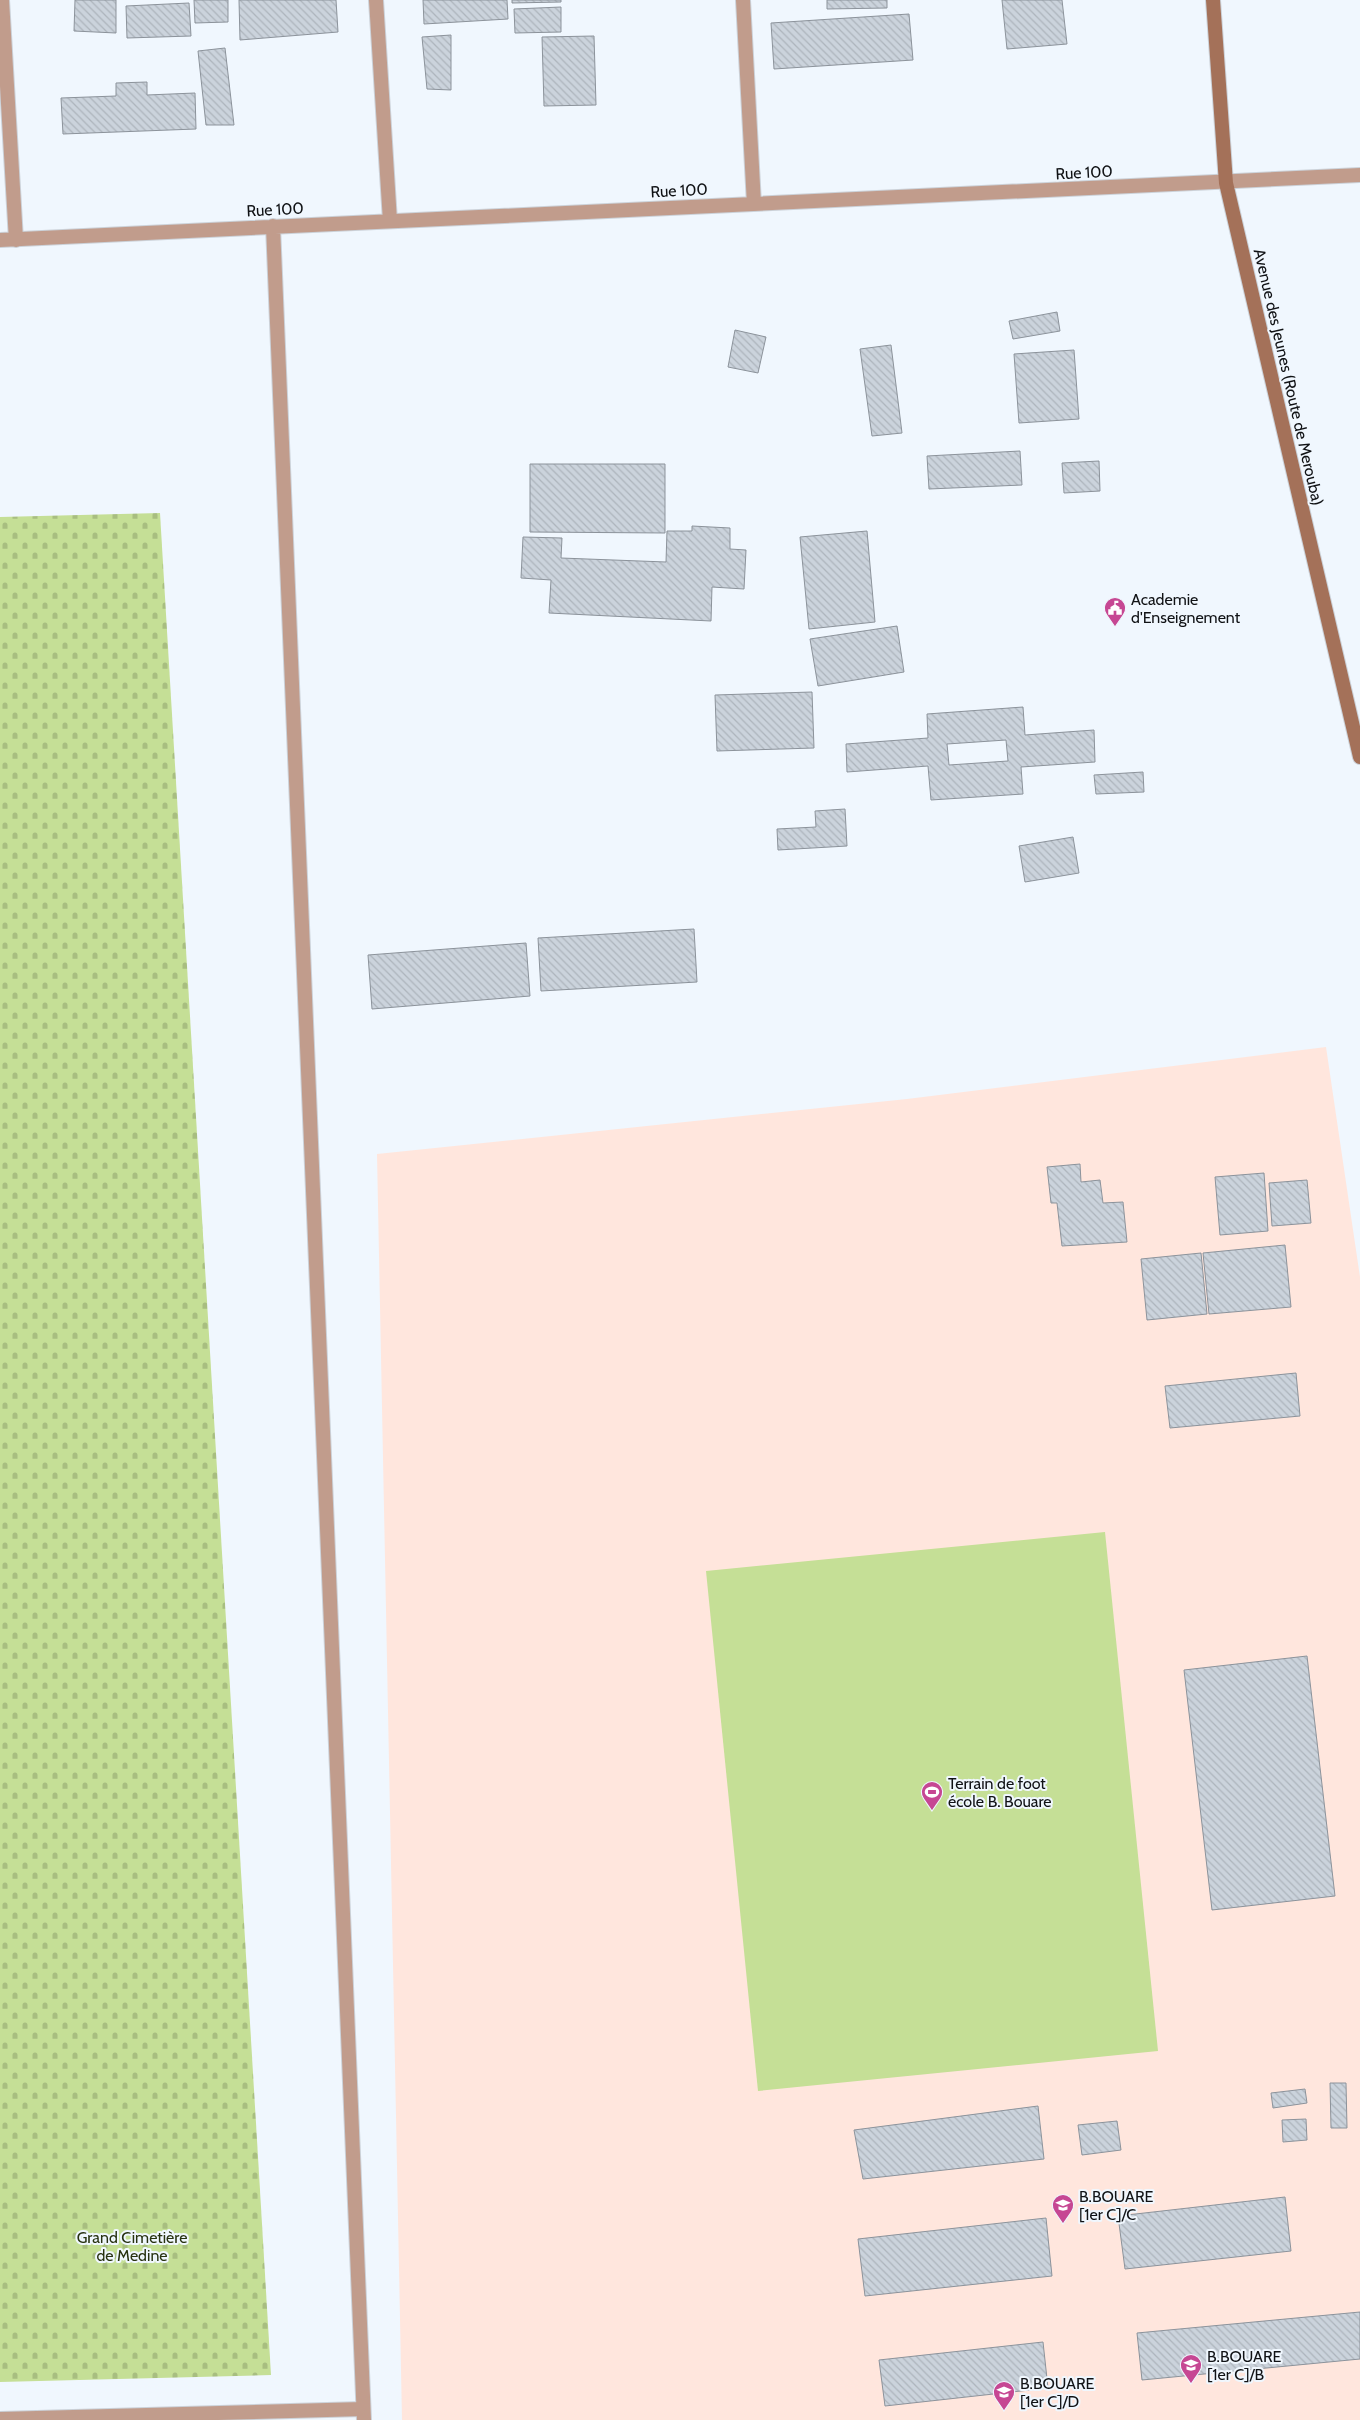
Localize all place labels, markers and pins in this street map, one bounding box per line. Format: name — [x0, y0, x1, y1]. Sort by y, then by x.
place label: Academie d'Enseignement — [1131, 590, 1241, 627]
public building icon: Academie d'Enseignement — [1103, 596, 1127, 627]
place label: Terrain de foot école B. Bouare — [948, 1774, 1052, 1811]
sports icon: Terrain de foot école B. Bouare — [920, 1780, 944, 1811]
place label: B.BOUARE [1er C]/C — [1079, 2187, 1154, 2224]
school or university icon: B.BOUARE [1er C]/C — [1051, 2193, 1075, 2224]
place label: B.BOUARE [1er C]/B — [1207, 2347, 1282, 2384]
school or university icon: B.BOUARE [1er C]/B — [1179, 2353, 1203, 2384]
place label: B.BOUARE [1er C]/D — [1020, 2374, 1095, 2411]
school or university icon: B.BOUARE [1er C]/D — [992, 2380, 1016, 2411]

